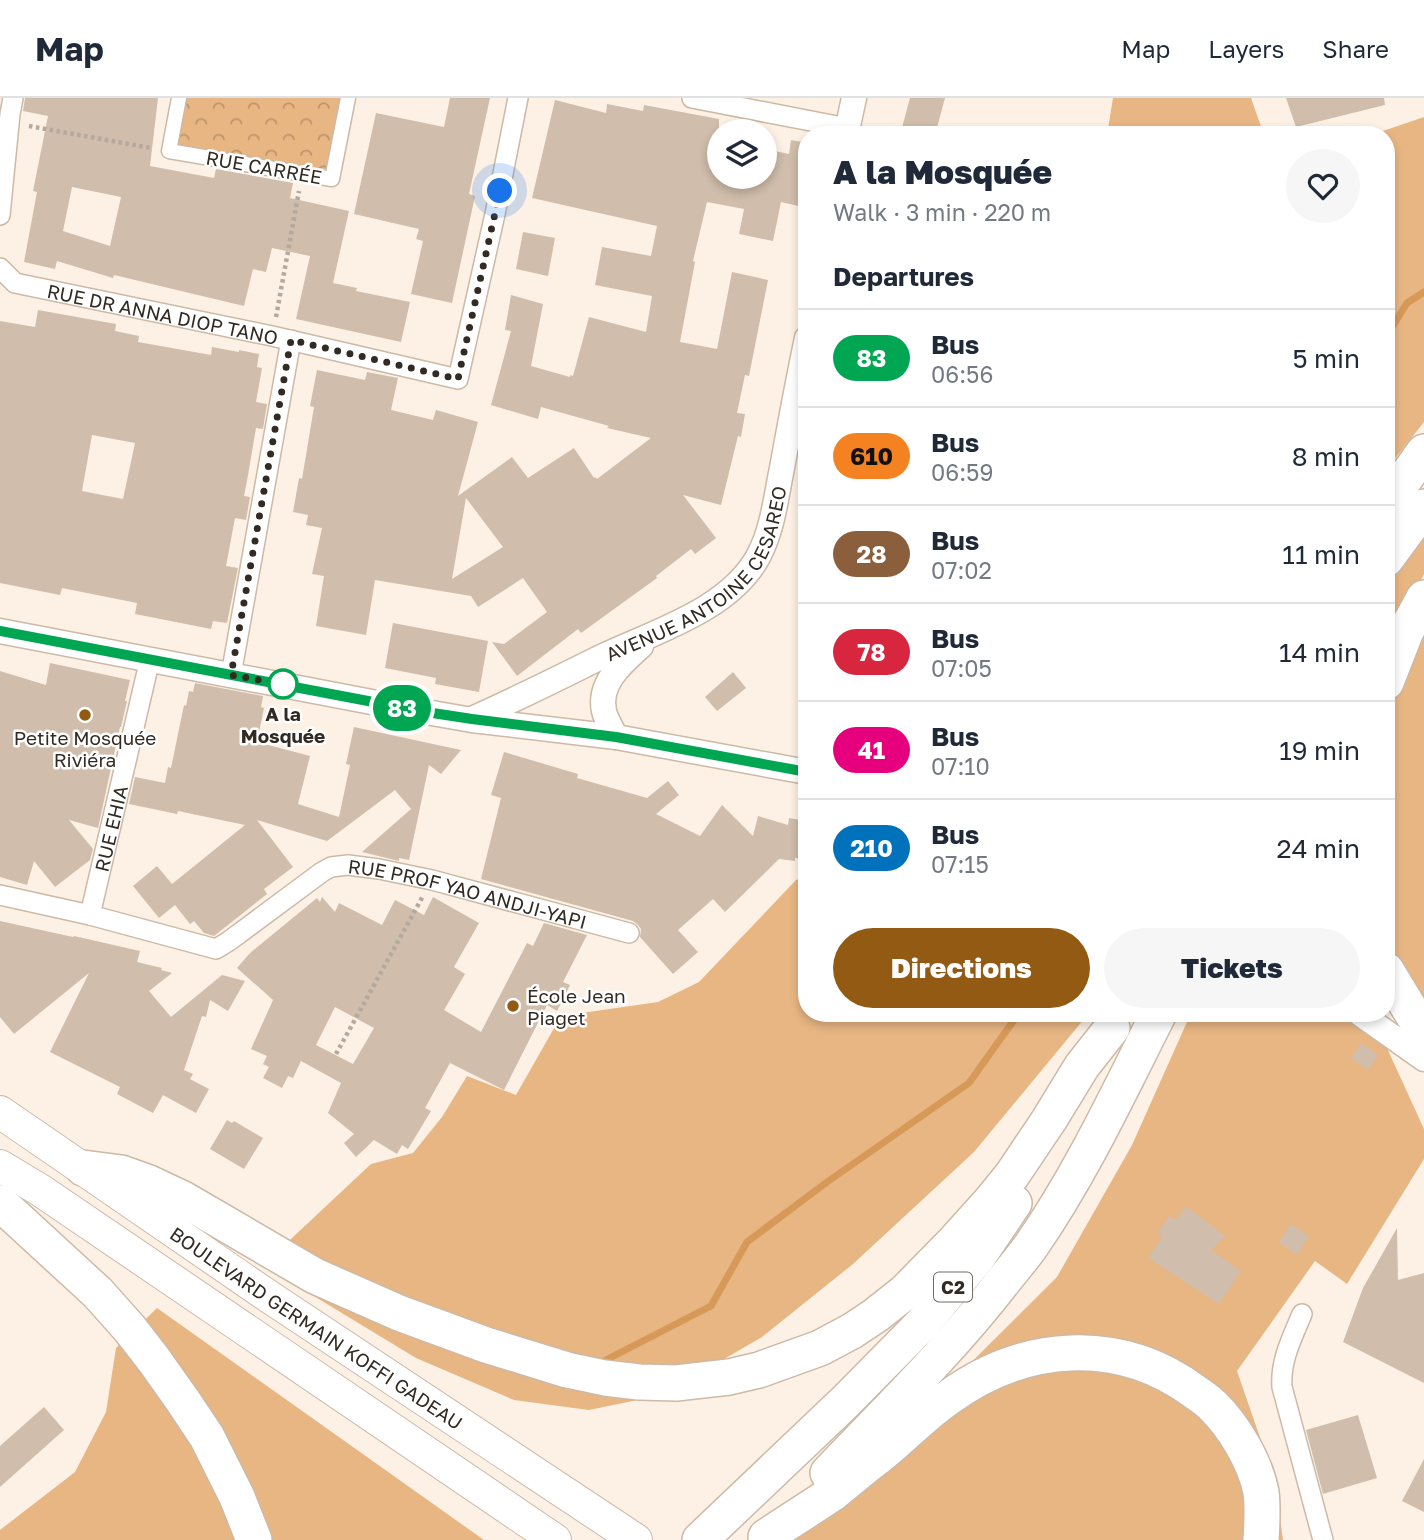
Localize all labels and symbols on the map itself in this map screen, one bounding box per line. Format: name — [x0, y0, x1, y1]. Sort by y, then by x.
street label: RUE CARRÉE — [204, 145, 324, 189]
your location — [482, 173, 517, 208]
street label: RUE DR ANNA DIOP TANO — [45, 278, 280, 348]
street label: AVENUE ANTOINE CESAREO — [602, 484, 790, 665]
marker: A la Mosquée — [268, 669, 298, 699]
line badge: 83 — [370, 685, 434, 731]
place label: A la Mosquée — [241, 702, 325, 747]
marker: Petite Mosquée Riviéra — [77, 707, 93, 723]
place label: Petite Mosquée Riviéra — [14, 726, 156, 771]
street label: RUE EHIA — [89, 783, 132, 874]
street label: RUE PROF YAO ANDJI-YAPI — [347, 854, 589, 933]
place label: École Jean Piaget — [527, 984, 626, 1029]
marker: École Jean Piaget — [505, 998, 521, 1014]
street label: BOULEVARD GERMAIN KOFFI GADEAU — [166, 1221, 467, 1433]
road number: C2 — [934, 1272, 972, 1302]

